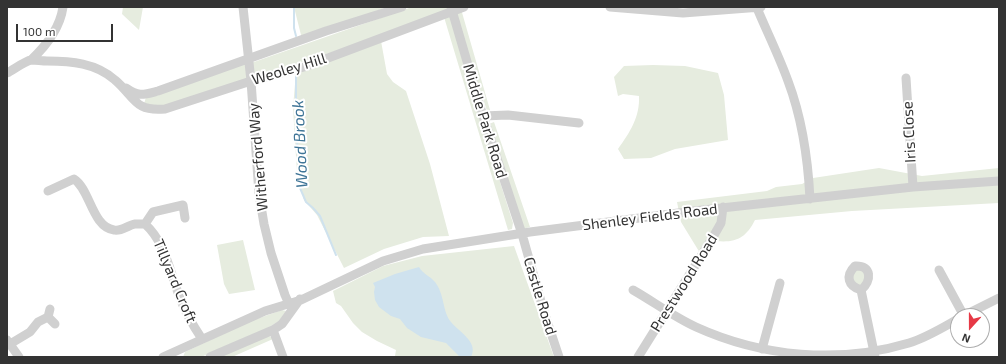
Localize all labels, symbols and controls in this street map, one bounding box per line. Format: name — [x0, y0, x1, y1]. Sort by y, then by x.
scale bar — [18, 16, 115, 42]
text: 100 m — [23, 24, 55, 38]
street label: Weoley Hill — [250, 49, 328, 89]
street label: Middle Park Road — [459, 62, 511, 180]
water label: Wood Brook — [288, 100, 312, 188]
street label: Iris Close — [898, 101, 920, 163]
street label: Witherford Way — [244, 102, 272, 212]
street label: Shenley Fields Road — [581, 200, 719, 234]
street label: Prestwood Road — [647, 231, 721, 335]
street label: Tillyard Croft — [149, 236, 201, 326]
street label: Castle Road — [520, 255, 560, 337]
north arrow — [950, 308, 990, 348]
text: N — [960, 331, 972, 346]

